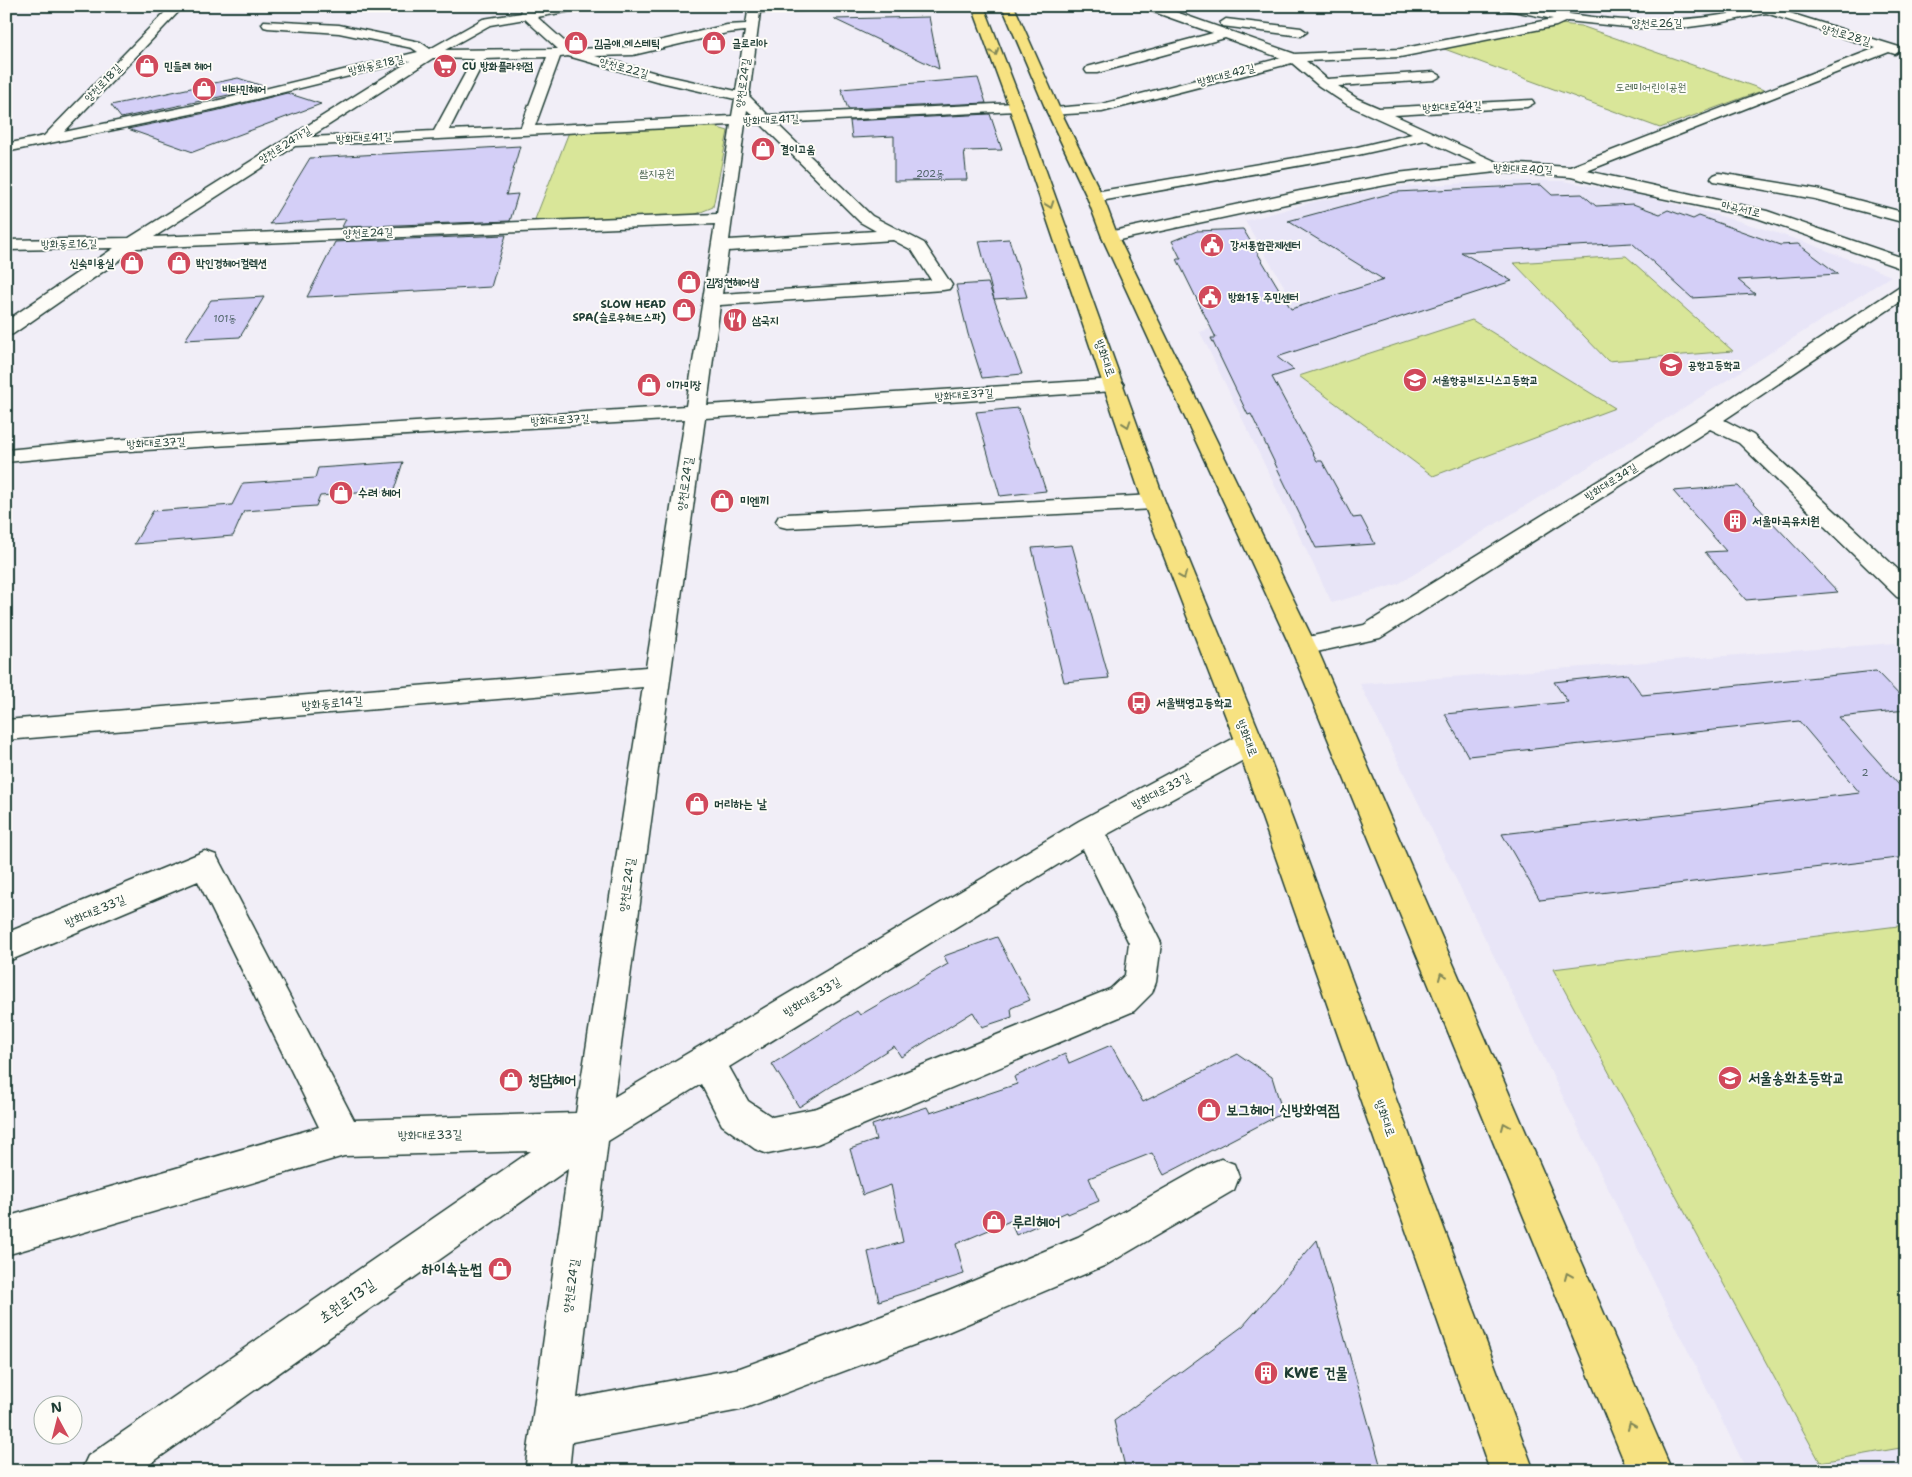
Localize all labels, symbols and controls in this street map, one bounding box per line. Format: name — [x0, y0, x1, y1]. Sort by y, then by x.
street label: 양천로26길 — [1632, 16, 1682, 31]
street label: 양천로28길 — [1820, 21, 1872, 49]
shop icon: 김금애 에스테틱 — [563, 30, 589, 56]
shop icon: 글로리아 — [701, 30, 727, 56]
place label: 김금애 에스테틱 — [594, 36, 660, 51]
place label: 글로리아 — [732, 36, 768, 51]
one-way arrow — [989, 47, 999, 56]
street label: 방화동로18길 — [347, 51, 405, 79]
shop icon: 민들레 헤어 — [134, 53, 160, 79]
supermarket icon: CU 방화플라워점 — [432, 53, 458, 79]
street label: 양천로22길 — [598, 54, 650, 82]
street label: 양천로24길 — [732, 57, 754, 109]
place label: 민들레 헤어 — [164, 59, 212, 74]
place label: CU 방화플라워점 — [462, 59, 533, 74]
street label: 방화대로42길 — [1196, 60, 1257, 90]
street label: 양천로18길 — [81, 61, 125, 105]
shop icon: 비타민헤어 — [191, 76, 217, 102]
park label: 도레미어린이공원 — [1616, 80, 1687, 95]
place label: 비타민헤어 — [222, 82, 266, 97]
street label: 방화대로44길 — [1422, 98, 1482, 116]
street label: 방화대로41길 — [743, 111, 800, 129]
street label: 양천로24가길 — [256, 123, 314, 167]
street label: 방화대로41길 — [336, 129, 393, 147]
shop icon: 결이고움 — [750, 136, 776, 162]
place label: 결이고움 — [780, 142, 816, 157]
street label: 방화대로40길 — [1493, 160, 1553, 178]
park label: 쌈지공원 — [639, 166, 675, 181]
house number: 202동 — [916, 167, 944, 180]
street label: 마곡서1로 — [1720, 197, 1762, 221]
one-way arrow — [1044, 200, 1054, 208]
street label: 양천로24길 — [343, 225, 393, 241]
public building icon: 강서통합관제센터 — [1199, 232, 1225, 258]
street label: 방화동로16길 — [41, 236, 97, 252]
place label: 강서통합관제센터 — [1230, 238, 1301, 253]
shop icon: 신숙미용실 — [119, 250, 145, 276]
shop icon: 박인경헤어컬렉션 — [166, 250, 192, 276]
place label: 신숙미용실 — [70, 256, 114, 271]
place label: 박인경헤어컬렉션 — [196, 256, 267, 271]
shop icon: 김정현헤어샵 — [676, 269, 702, 295]
place label: 김정현헤어샵 — [706, 275, 759, 290]
public building icon: 방화1동 주민센터 — [1197, 284, 1223, 310]
place label: 방화1동 주민센터 — [1228, 290, 1299, 305]
place label: SLOW HEAD SPA(슬로우헤드스파) — [572, 297, 666, 325]
shop icon: SLOW HEAD SPA(슬로우헤드스파) — [671, 297, 697, 323]
restaurant icon: 삼국지 — [722, 307, 748, 333]
house number: 101동 — [214, 312, 236, 325]
place label: 삼국지 — [752, 313, 779, 328]
street label: 방화대로 — [1091, 337, 1119, 379]
school or university icon: 공항고등학교 — [1658, 352, 1684, 378]
place label: 공항고등학교 — [1688, 358, 1741, 373]
school or university icon: 서울항공비즈니스고등학교 — [1402, 367, 1428, 393]
shop icon: 이가미장 — [636, 372, 662, 398]
place label: 서울항공비즈니스고등학교 — [1432, 373, 1538, 388]
place label: 이가미장 — [666, 378, 702, 393]
street label: 방화대로37길 — [934, 385, 994, 405]
street label: 방화대로37길 — [530, 411, 590, 429]
one-way arrow — [1122, 419, 1132, 428]
street label: 방화대로37길 — [126, 434, 186, 452]
street label: 양천로24길 — [673, 455, 697, 512]
street label: 방화대로34길 — [1582, 460, 1640, 504]
shop icon: 수려 헤어 — [328, 480, 354, 506]
place label: 수려 헤어 — [358, 485, 401, 501]
shop icon: 미엔끼 — [709, 488, 735, 514]
place label: 미엔끼 — [740, 493, 769, 509]
building icon: 서울마곡유치원 — [1722, 508, 1748, 534]
place label: 서울마곡유치원 — [1752, 513, 1820, 529]
one-way arrow — [1178, 572, 1188, 580]
bus stop icon: 서울백영고등학교 — [1126, 690, 1152, 716]
street label: 방화동로14길 — [301, 692, 364, 714]
place label: 서울백영고등학교 — [1156, 695, 1233, 711]
street label: 방화대로 — [1233, 717, 1261, 759]
house number: 2 — [1862, 766, 1869, 779]
street label: 방화대로33길 — [1129, 769, 1193, 813]
shop icon: 머리하는 날 — [684, 791, 710, 817]
place label: 머리하는 날 — [714, 796, 767, 812]
street label: 양천로24길 — [615, 856, 639, 913]
street label: 방화대로33길 — [62, 891, 128, 931]
one-way arrow — [1437, 972, 1448, 981]
street label: 방화대로33길 — [780, 973, 844, 1020]
school or university icon: 서울송화초등학교 — [1717, 1065, 1743, 1091]
shop icon: 청담헤어 — [498, 1067, 524, 1093]
place label: 서울송화초등학교 — [1748, 1068, 1845, 1088]
place label: 청담헤어 — [528, 1070, 576, 1090]
shop icon: 보그헤어 신방화역점 — [1196, 1097, 1222, 1123]
street label: 방화대로 — [1371, 1097, 1399, 1139]
place label: 보그헤어 신방화역점 — [1226, 1100, 1340, 1120]
one-way arrow — [1500, 1122, 1511, 1131]
street label: 방화대로33길 — [398, 1126, 463, 1144]
shop icon: 루리헤어 — [981, 1209, 1007, 1235]
place label: 루리헤어 — [1012, 1212, 1060, 1232]
shop icon: 하이속눈썹 — [487, 1256, 513, 1282]
street label: 양천로24길 — [559, 1257, 583, 1314]
place label: 하이속눈썹 — [422, 1259, 482, 1279]
one-way arrow — [1563, 1272, 1574, 1281]
street label: 초원로13길 — [315, 1274, 379, 1328]
building icon: KWE 건물 — [1253, 1360, 1279, 1386]
place label: KWE 건물 — [1284, 1363, 1348, 1383]
north arrow — [32, 1394, 82, 1444]
text: N — [50, 1397, 63, 1417]
one-way arrow — [1626, 1422, 1637, 1431]

